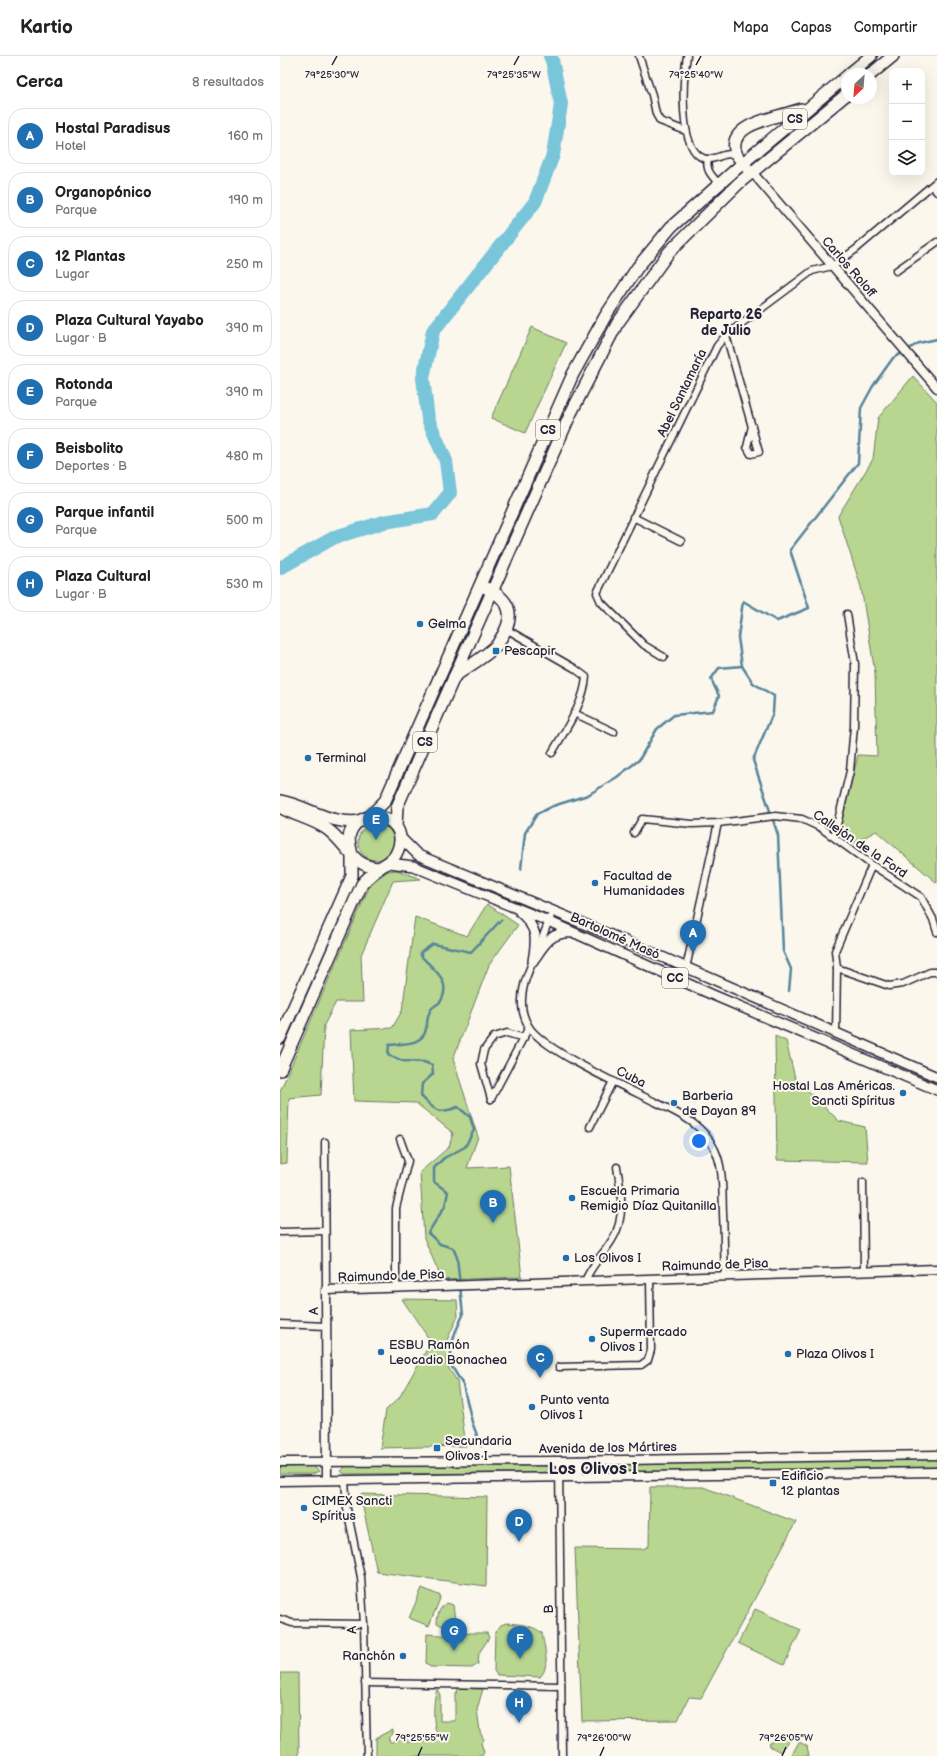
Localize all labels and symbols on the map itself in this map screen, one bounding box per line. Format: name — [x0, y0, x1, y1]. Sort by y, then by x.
north arrow — [841, 68, 877, 104]
text: 79°25'30"W — [305, 69, 359, 81]
text: 79°25'35"W — [487, 69, 541, 81]
text: 79°25'40"W — [669, 69, 723, 81]
road number: CS — [783, 109, 807, 129]
street label: Carlos Roloff — [818, 233, 880, 301]
district label: Reparto 26 de Julio — [690, 306, 762, 339]
street label: Abel Santamaría — [654, 346, 710, 440]
road number: CS — [536, 420, 560, 440]
place label: Gelma — [428, 616, 466, 632]
marker: Gelma — [415, 619, 425, 629]
place label: Pescapir — [504, 643, 556, 659]
marker: Pescapir — [491, 646, 501, 656]
road number: CS — [413, 732, 437, 752]
place label: Terminal — [316, 750, 366, 766]
marker: Terminal — [303, 753, 313, 763]
pin: E — [363, 807, 389, 840]
street label: Callejón de la Ford — [810, 807, 910, 881]
place label: Facultad de Humanidades — [603, 868, 685, 899]
marker: Facultad de Humanidades — [590, 878, 600, 888]
street label: Bartolomé Masó — [568, 909, 662, 963]
pin: A — [680, 920, 706, 953]
road number: CC — [662, 968, 688, 988]
street label: Cuba — [613, 1063, 649, 1091]
place label: Hostal Las Américas. Sancti Spíritus — [772, 1078, 896, 1109]
place label: Barberia de Dayan 89 — [682, 1088, 756, 1119]
marker: Hostal Las Américas. Sancti Spíritus — [898, 1088, 908, 1098]
marker: Barberia de Dayan 89 — [669, 1098, 679, 1108]
your location — [689, 1131, 709, 1151]
place label: Escuela Primaria Remigio Díaz Quitanilla — [580, 1183, 717, 1214]
pin: B — [480, 1190, 506, 1223]
marker: Escuela Primaria Remigio Díaz Quitanilla — [567, 1193, 577, 1203]
place label: Los Olivos I — [574, 1250, 641, 1266]
marker: Los Olivos I — [561, 1253, 571, 1263]
street label: Raimundo de Pisa — [661, 1255, 769, 1275]
street label: Raimundo de Pisa — [337, 1266, 445, 1286]
street label: A — [306, 1307, 322, 1315]
place label: Supermercado Olivos I — [600, 1324, 687, 1355]
marker: Supermercado Olivos I — [587, 1334, 597, 1344]
place label: ESBU Ramón Leocadio Bonachea — [389, 1337, 507, 1368]
pin: C — [527, 1345, 553, 1378]
place label: Plaza Olivos I — [796, 1346, 874, 1362]
marker: ESBU Ramón Leocadio Bonachea — [376, 1347, 386, 1357]
marker: Plaza Olivos I — [783, 1349, 793, 1359]
place label: Punto venta Olivos I — [540, 1392, 609, 1423]
marker: Punto venta Olivos I — [527, 1402, 537, 1412]
place label: Secundaria Olivos I — [445, 1433, 512, 1464]
street label: Avenida de los Mártires — [539, 1439, 678, 1457]
marker: Secundaria Olivos I — [432, 1443, 442, 1453]
district label: Los Olivos I — [548, 1459, 638, 1479]
place label: Edificio 12 plantas — [781, 1468, 840, 1499]
marker: Edificio 12 plantas — [768, 1478, 778, 1488]
place label: CIMEX Sancti Spíritus — [312, 1493, 392, 1524]
marker: CIMEX Sancti Spíritus — [299, 1503, 309, 1513]
pin: D — [506, 1509, 532, 1542]
street label: B — [541, 1604, 557, 1614]
pin: G — [441, 1618, 467, 1651]
street label: A — [344, 1626, 360, 1634]
pin: F — [507, 1626, 533, 1659]
place label: Ranchón — [342, 1648, 395, 1664]
marker: Ranchón — [398, 1651, 408, 1661]
pin: H — [506, 1690, 532, 1723]
text: 79°25'55"W — [395, 1732, 449, 1744]
text: 79°26'00"W — [577, 1732, 631, 1744]
text: 79°26'05"W — [759, 1732, 813, 1744]

